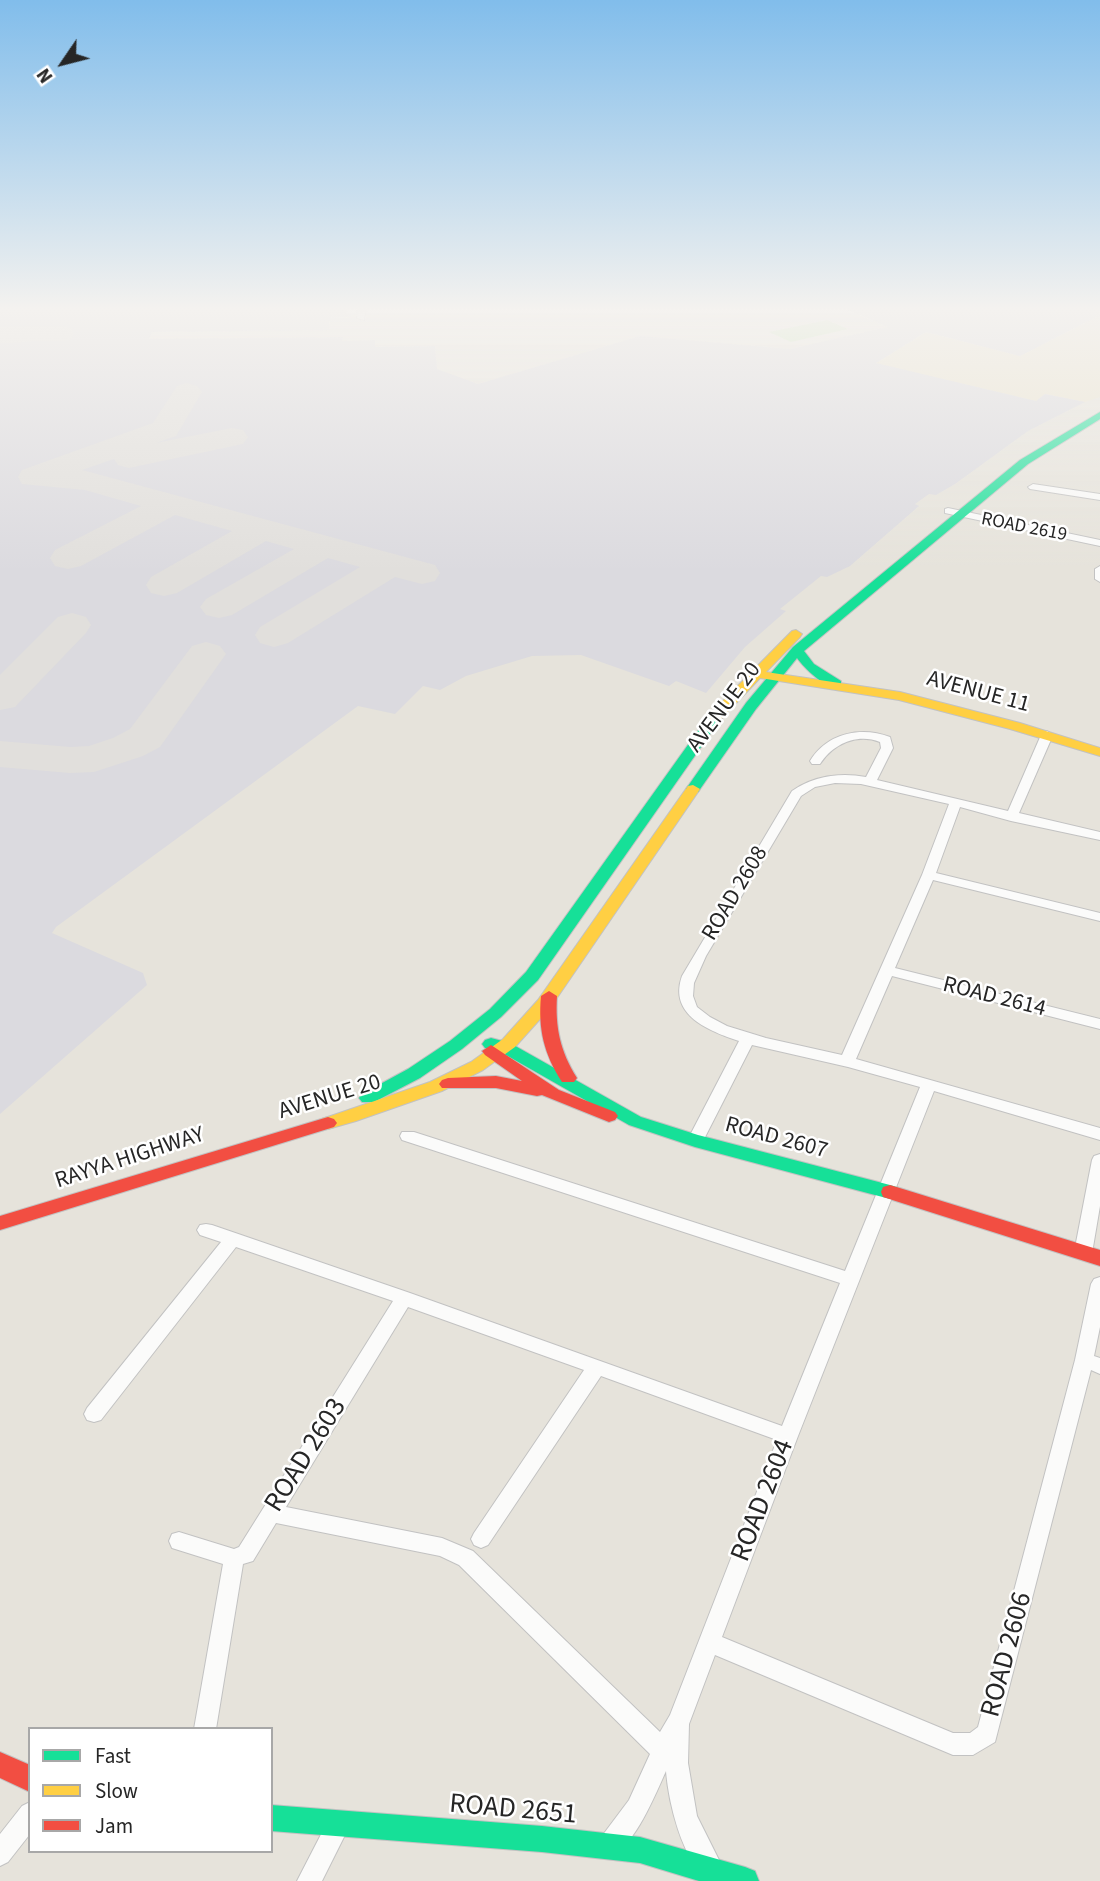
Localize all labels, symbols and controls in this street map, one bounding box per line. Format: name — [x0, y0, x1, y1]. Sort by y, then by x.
north arrow — [28, 28, 98, 98]
text: N — [31, 62, 60, 88]
street label: ROAD 2619 — [979, 509, 1069, 547]
street label: AVENUE 20 — [682, 658, 768, 758]
street label: AVENUE 11 — [924, 666, 1032, 720]
street label: ROAD 2608 — [697, 842, 775, 946]
street label: ROAD 2614 — [940, 972, 1048, 1024]
street label: AVENUE 20 — [276, 1069, 384, 1127]
street label: ROAD 2607 — [722, 1112, 830, 1166]
street label: RAYYA HIGHWAY — [52, 1122, 208, 1196]
street label: ROAD 2603 — [259, 1393, 355, 1519]
street label: ROAD 2604 — [725, 1435, 803, 1567]
street label: ROAD 2606 — [975, 1589, 1041, 1721]
legend — [28, 1727, 273, 1853]
text: Fast — [95, 1741, 131, 1771]
text: Slow — [95, 1776, 138, 1806]
street label: ROAD 2651 — [448, 1789, 578, 1833]
text: Jam — [95, 1811, 133, 1841]

